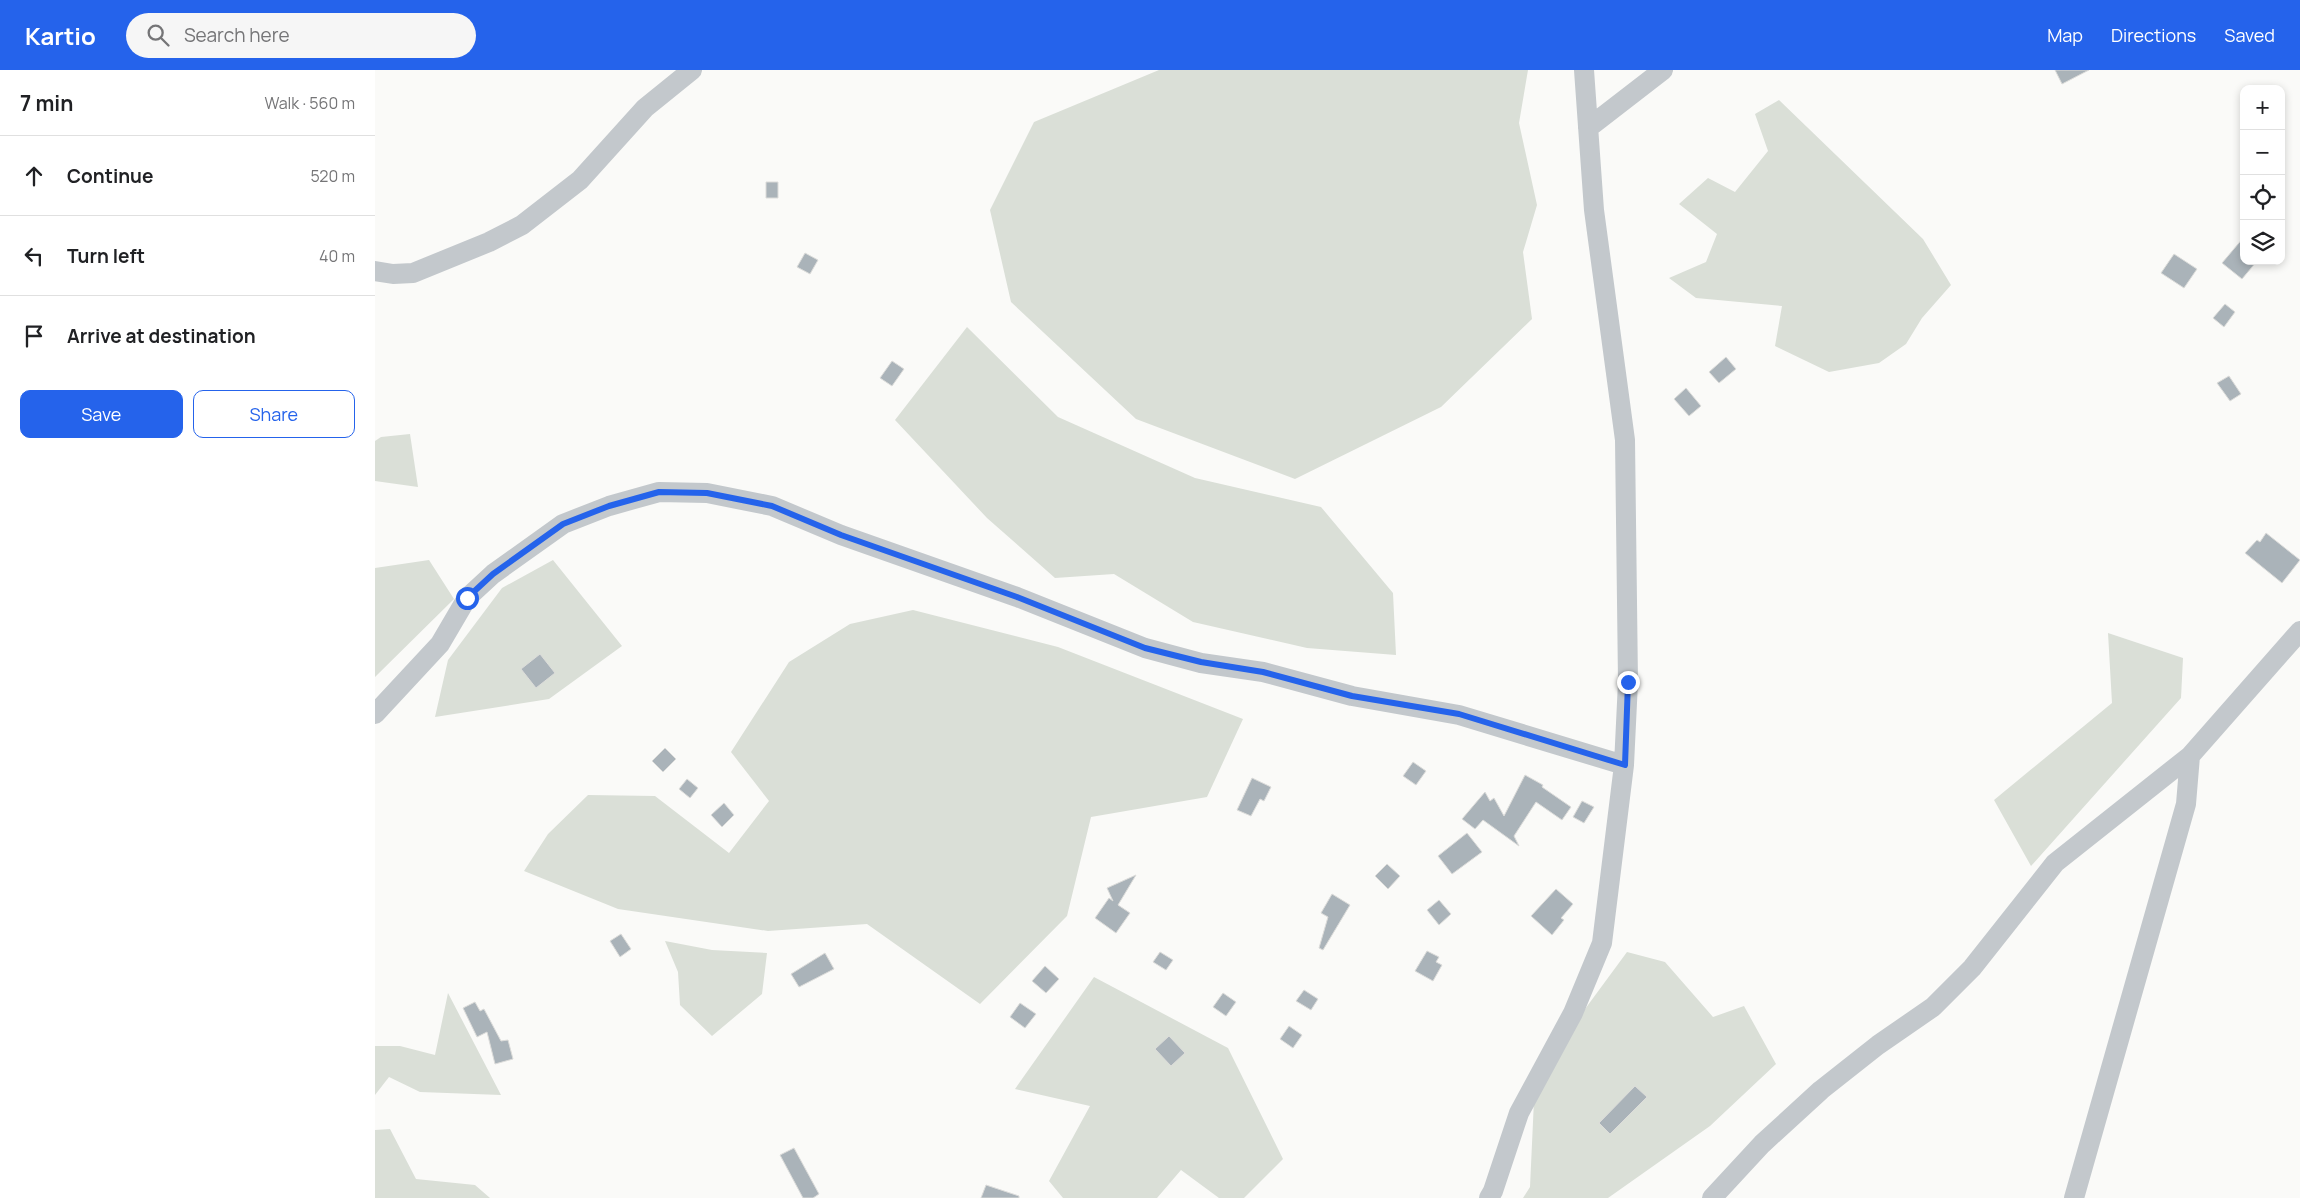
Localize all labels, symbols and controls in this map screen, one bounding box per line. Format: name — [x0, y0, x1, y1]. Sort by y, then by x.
search box — [126, 13, 476, 58]
text: Kartio — [25, 19, 96, 52]
icon: search — [144, 21, 172, 49]
text: Search here — [184, 22, 290, 48]
text: Map — [2047, 23, 2083, 47]
text: Directions — [2111, 23, 2196, 47]
text: Saved — [2224, 23, 2275, 47]
map controls — [2240, 85, 2285, 265]
button: + — [2240, 85, 2285, 130]
text: 7 min — [20, 89, 73, 117]
text: Walk · 560 m — [264, 92, 355, 114]
button: − — [2240, 130, 2285, 175]
icon: ahead — [20, 162, 48, 190]
text: Continue — [67, 163, 153, 189]
text: 520 m — [311, 165, 355, 187]
button: locate — [2240, 175, 2285, 220]
button: layers — [2240, 220, 2285, 265]
icon: left — [20, 242, 48, 270]
text: Turn left — [67, 243, 145, 269]
text: 40 m — [319, 245, 355, 267]
icon: arrive — [20, 322, 48, 350]
text: Arrive at destination — [67, 323, 256, 349]
button: Save — [20, 390, 183, 438]
button: Share — [193, 390, 355, 438]
route start — [456, 587, 479, 610]
route end — [1617, 671, 1640, 694]

